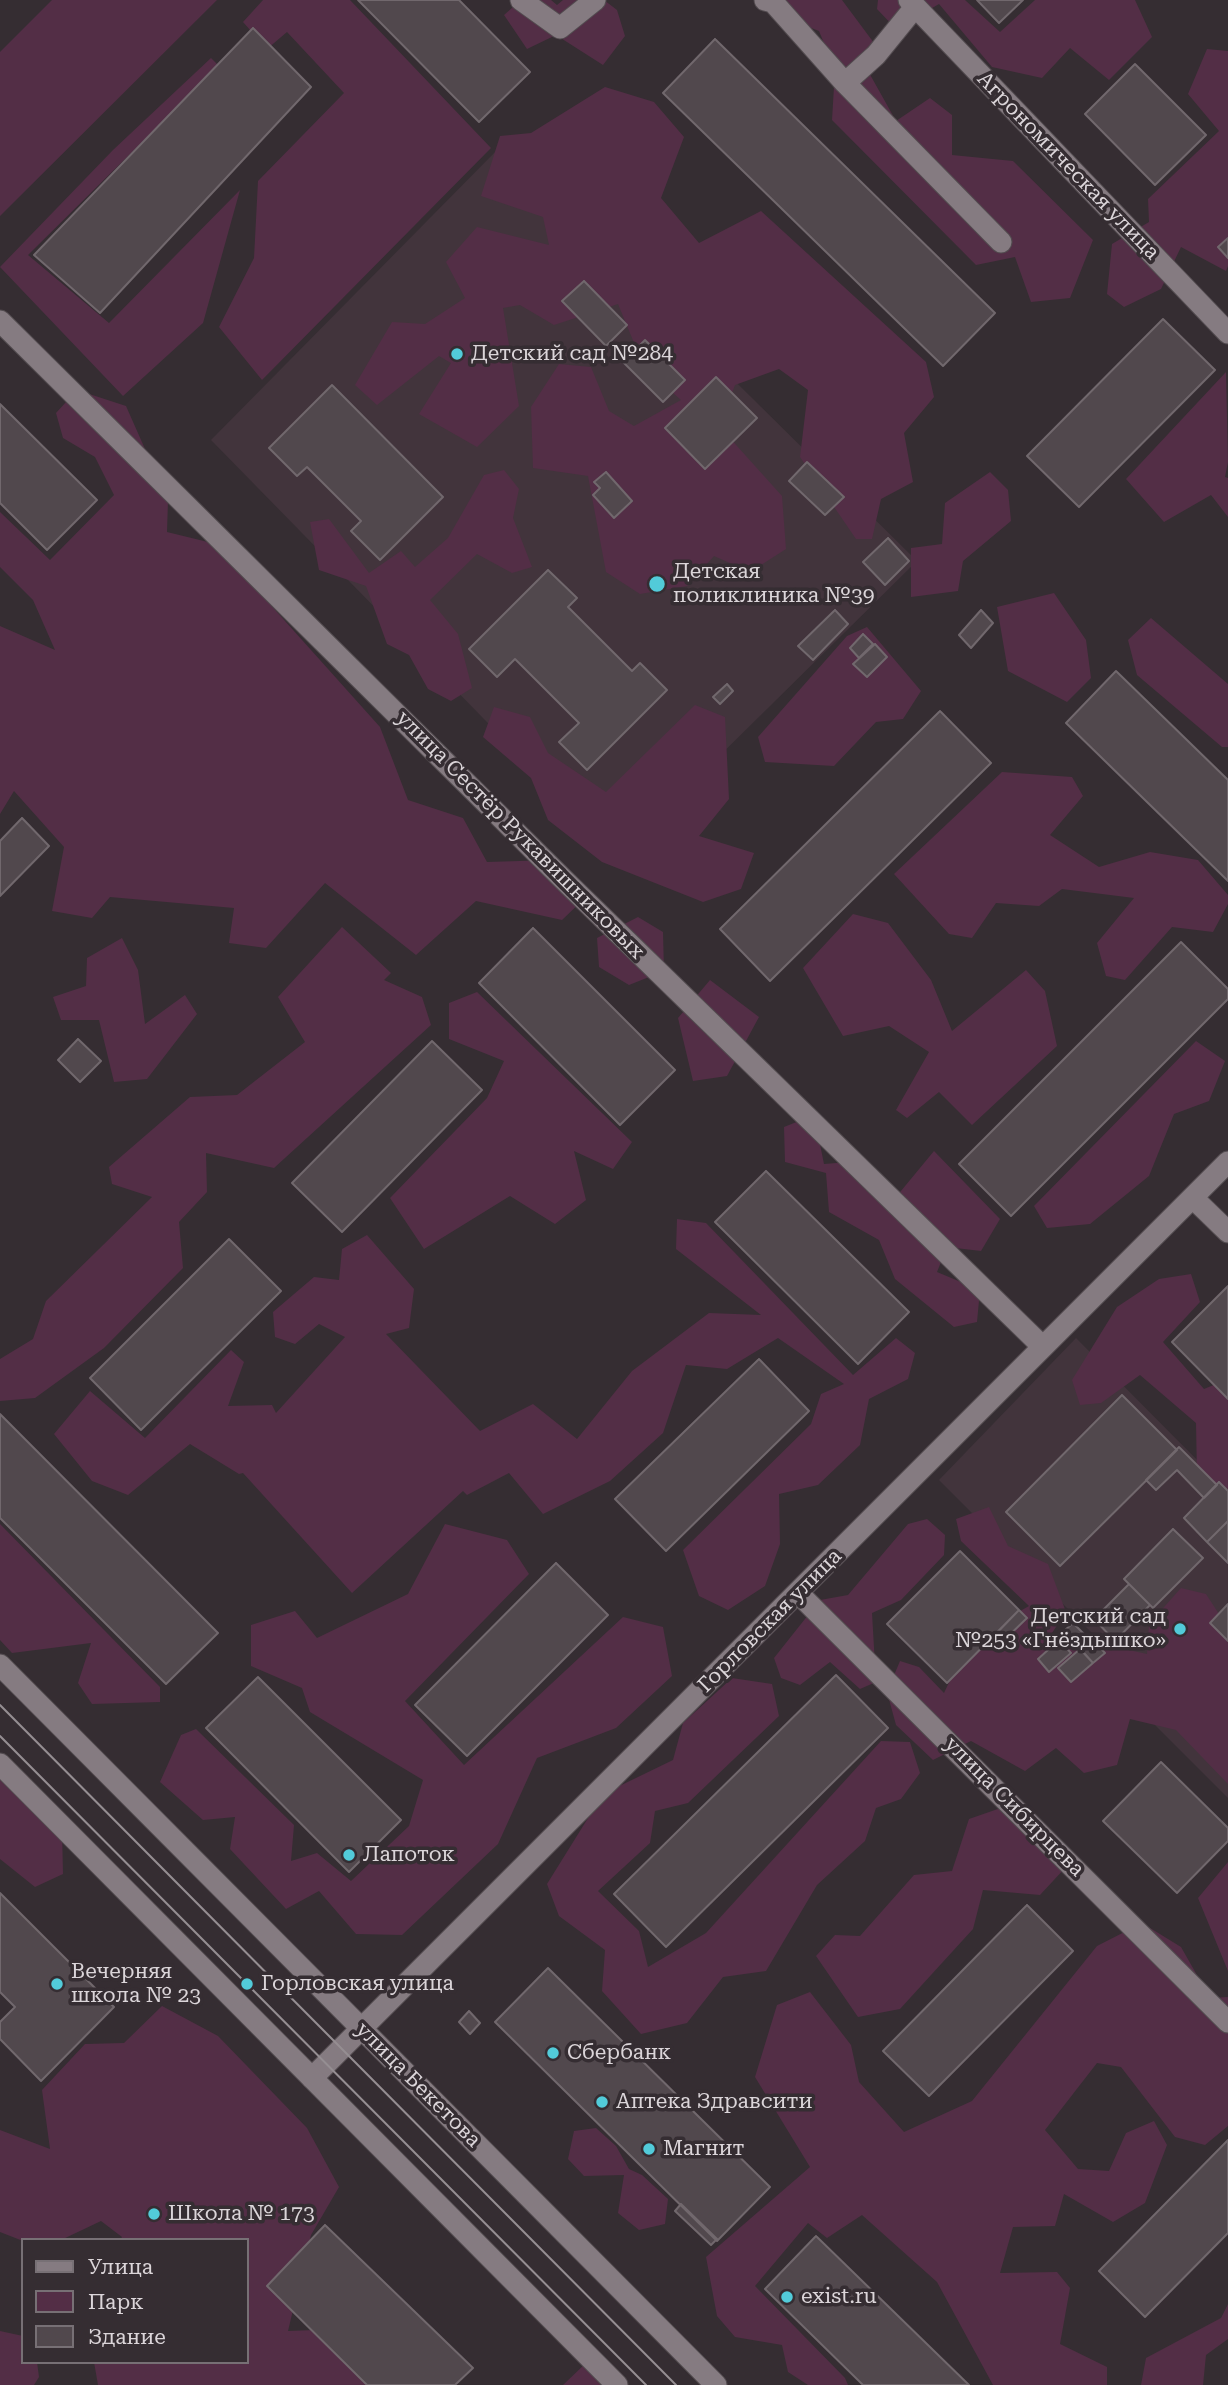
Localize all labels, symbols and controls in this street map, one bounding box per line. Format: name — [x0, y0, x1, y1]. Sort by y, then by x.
street label: Агрономическая улица — [972, 67, 1164, 265]
place label: Детский сад №284 — [471, 341, 673, 367]
marker: Детский сад №284 — [449, 346, 465, 362]
place label: Детская поликлиника №39 — [673, 559, 875, 609]
marker: Детская поликлиника №39 — [647, 574, 667, 594]
street label: улица Сестёр Рукавишниковых — [391, 706, 649, 964]
street label: Горловская улица — [693, 1544, 847, 1698]
place label: Детский сад №253 «Гнёздышко» — [955, 1604, 1166, 1654]
marker: Детский сад №253 «Гнёздышко» — [1172, 1621, 1188, 1637]
street label: улица Сибирцева — [939, 1732, 1089, 1882]
place label: Лапоток — [363, 1842, 455, 1868]
marker: Лапоток — [341, 1847, 357, 1863]
place label: Вечерняя школа № 23 — [71, 1959, 201, 2009]
place label: Горловская улица — [261, 1971, 454, 1997]
marker: Вечерняя школа № 23 — [49, 1976, 65, 1992]
marker: Горловская улица — [239, 1976, 255, 1992]
street label: улица Бекетова — [350, 2017, 486, 2153]
place label: Сбербанк — [567, 2040, 671, 2066]
marker: Сбербанк — [545, 2045, 561, 2061]
place label: Аптека Здравсити — [616, 2089, 813, 2115]
marker: Аптека Здравсити — [594, 2094, 610, 2110]
place label: Магнит — [663, 2136, 745, 2162]
marker: Магнит — [641, 2141, 657, 2157]
place label: Школа № 173 — [168, 2201, 315, 2227]
marker: Школа № 173 — [146, 2206, 162, 2222]
legend — [21, 2238, 248, 2364]
text: Улица — [88, 2255, 153, 2279]
place label: exist.ru — [801, 2284, 877, 2310]
marker: exist.ru — [779, 2289, 795, 2305]
text: Парк — [88, 2290, 144, 2314]
text: Здание — [88, 2325, 166, 2349]

